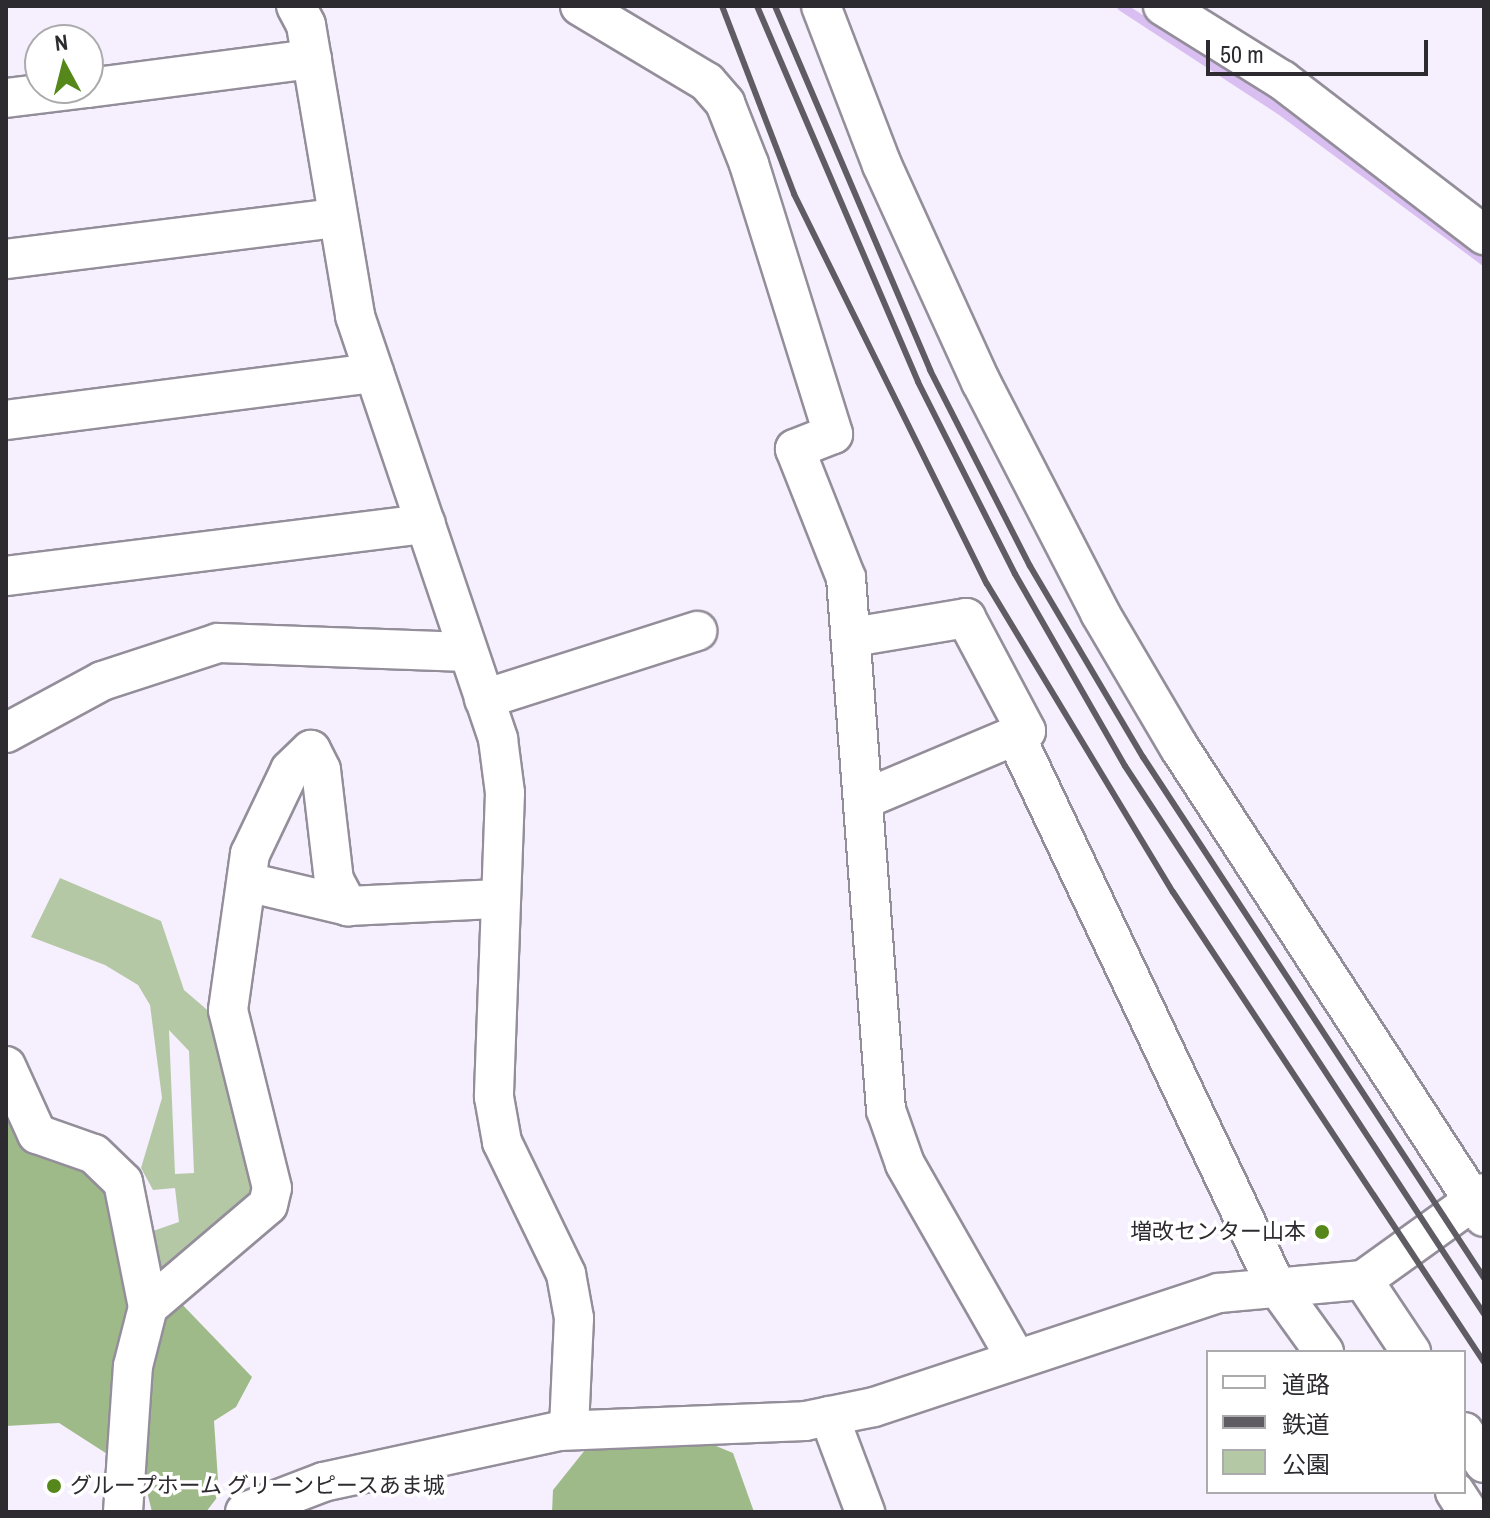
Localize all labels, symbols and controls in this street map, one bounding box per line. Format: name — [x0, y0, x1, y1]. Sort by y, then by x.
north arrow — [24, 24, 104, 104]
scale bar — [1210, 24, 1432, 74]
text: N — [53, 26, 70, 58]
text: 50 m — [1220, 38, 1264, 70]
place label: 増改センター山本 — [1130, 1219, 1306, 1245]
marker: 増改センター山本 — [1313, 1223, 1331, 1241]
legend — [1206, 1350, 1466, 1494]
text: 道路 — [1282, 1368, 1330, 1400]
text: 鉄道 — [1282, 1408, 1330, 1440]
text: 公園 — [1282, 1448, 1330, 1480]
place label: グループホーム グリーンピースあま城 — [70, 1473, 449, 1499]
marker: グループホーム グリーンピースあま城 — [45, 1477, 63, 1495]

